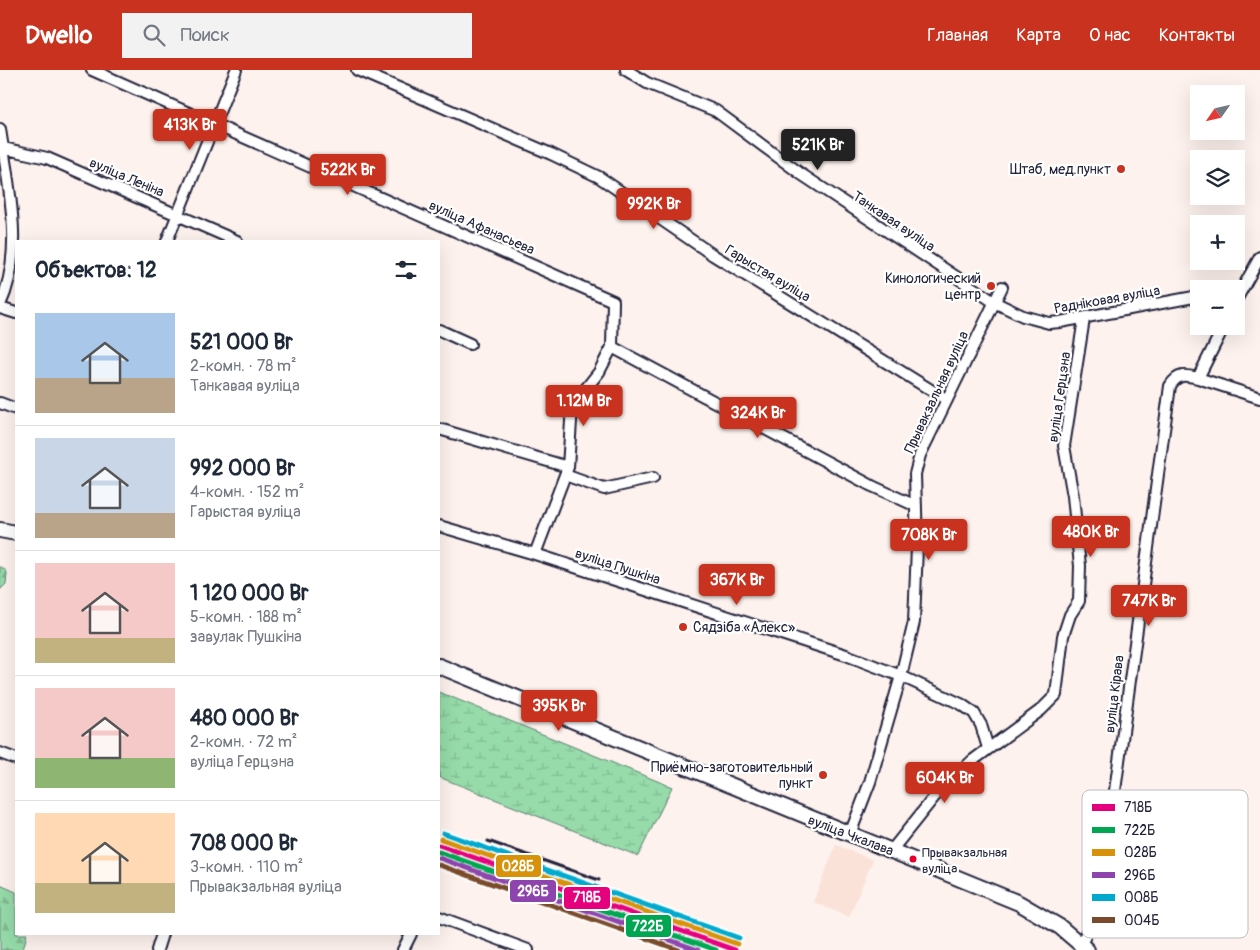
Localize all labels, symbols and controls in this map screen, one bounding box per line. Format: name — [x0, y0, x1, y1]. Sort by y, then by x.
search box — [122, 13, 472, 58]
text: Dwello — [25, 21, 92, 50]
icon: search — [140, 21, 168, 49]
text: Поиск — [180, 23, 230, 47]
text: Главная — [927, 24, 988, 47]
text: Карта — [1016, 24, 1061, 47]
text: О нас — [1089, 24, 1131, 47]
text: Контакты — [1159, 24, 1235, 47]
north arrow — [1190, 85, 1245, 140]
map controls — [1190, 85, 1245, 335]
pin: 413K Br — [144, 108, 236, 151]
text: 413K Br — [164, 115, 216, 135]
pin: 521K Br — [772, 128, 864, 171]
text: 521K Br — [792, 135, 844, 155]
button: layers — [1190, 150, 1245, 205]
street label: вуліца Леніна — [87, 154, 167, 201]
pin: 522K Br — [302, 154, 394, 196]
text: 522K Br — [321, 160, 375, 180]
place label: Штаб, мeд.пункт — [1010, 161, 1111, 178]
marker: Штаб, мeд.пункт — [1115, 163, 1127, 175]
pin: 992K Br — [608, 188, 700, 230]
street label: Танкавая вуліца — [849, 188, 938, 255]
text: 992K Br — [627, 194, 681, 214]
street label: вуліца Афанасьева — [426, 197, 537, 258]
button: + — [1190, 215, 1245, 270]
street label: Гарыстая вуліца — [722, 241, 814, 306]
icon: filters — [392, 256, 420, 284]
text: Объектов: 12 — [35, 257, 157, 284]
place label: Кинологический центр — [885, 270, 981, 303]
marker: Кинологический центр — [985, 280, 997, 292]
button: − — [1190, 280, 1245, 335]
street label: Радніковая вуліца — [1053, 282, 1161, 317]
street label: Прывакзальная вуліца — [901, 328, 972, 456]
text: 521 000 Br — [190, 329, 293, 356]
icon: home — [75, 333, 135, 393]
street label: вуліца Герцэна — [1045, 351, 1074, 443]
text: 2-комн. · 78 m² — [190, 356, 296, 376]
text: Танкавая вуліца — [190, 376, 300, 396]
pin: 1.12M Br — [532, 384, 636, 427]
text: 1.12M Br — [557, 391, 611, 411]
pin: 324K Br — [712, 396, 804, 439]
text: 324K Br — [730, 403, 786, 423]
text: 992 000 Br — [190, 455, 295, 482]
icon: home — [75, 458, 135, 518]
text: 4-комн. · 152 m² — [190, 482, 304, 502]
text: Гарыстая вуліца — [190, 502, 301, 522]
pin: 480K Br — [1045, 516, 1137, 558]
pin: 708K Br — [883, 518, 975, 561]
text: 480K Br — [1063, 522, 1119, 542]
text: 708K Br — [901, 525, 957, 545]
street label: вуліца Пушкіна — [573, 545, 663, 588]
pin: 367K Br — [691, 564, 783, 606]
text: 367K Br — [710, 570, 764, 590]
text: 1 120 000 Br — [190, 580, 309, 607]
icon: home — [75, 583, 135, 643]
pin: 747K Br — [1103, 584, 1195, 627]
text: 747K Br — [1122, 591, 1176, 611]
text: 5-комн. · 188 m² — [190, 607, 302, 627]
place label: Сядзіба «Алекс» — [693, 619, 795, 636]
marker: Сядзіба «Алекс» — [677, 621, 689, 633]
text: завулак Пушкіна — [190, 627, 302, 647]
street label: вуліца Кірава — [1101, 654, 1128, 734]
pin: 395K Br — [513, 690, 605, 732]
text: 395K Br — [532, 696, 586, 716]
text: 480 000 Br — [190, 705, 299, 732]
icon: home — [75, 708, 135, 768]
text: 2-комн. · 72 m² — [190, 732, 297, 752]
text: вуліца Герцэна — [190, 752, 294, 772]
place label: Приёмно-заготовительный пункт — [651, 759, 813, 792]
pin: 604K Br — [899, 762, 991, 804]
text: 604K Br — [916, 768, 974, 788]
marker: Приёмно-заготовительный пункт — [817, 769, 829, 781]
legend — [1082, 790, 1248, 938]
text: 718Б — [1124, 799, 1152, 816]
street label: вуліца Чкалава — [806, 811, 896, 860]
text: 722Б — [1124, 822, 1155, 839]
text: 708 000 Br — [190, 830, 298, 857]
icon: home — [75, 833, 135, 893]
text: 028Б — [1124, 844, 1157, 861]
place label: Прывакзальная вуліца — [922, 845, 1007, 877]
line badge: 028Б — [495, 854, 542, 878]
marker: Прывакзальная вуліца — [908, 854, 918, 864]
text: 3-комн. · 110 m² — [190, 857, 303, 877]
text: 028Б — [502, 858, 534, 875]
text: 296Б — [1124, 867, 1156, 884]
text: Прывакзальная вуліца — [190, 877, 342, 897]
line badge: 296Б — [509, 879, 557, 903]
text: 296Б — [517, 883, 549, 900]
line badge: 718Б — [563, 886, 611, 910]
text: 718Б — [573, 889, 601, 906]
text: 008Б — [1124, 889, 1159, 906]
text: 004Б — [1124, 912, 1160, 929]
line badge: 722Б — [625, 914, 672, 938]
text: 722Б — [632, 918, 664, 935]

